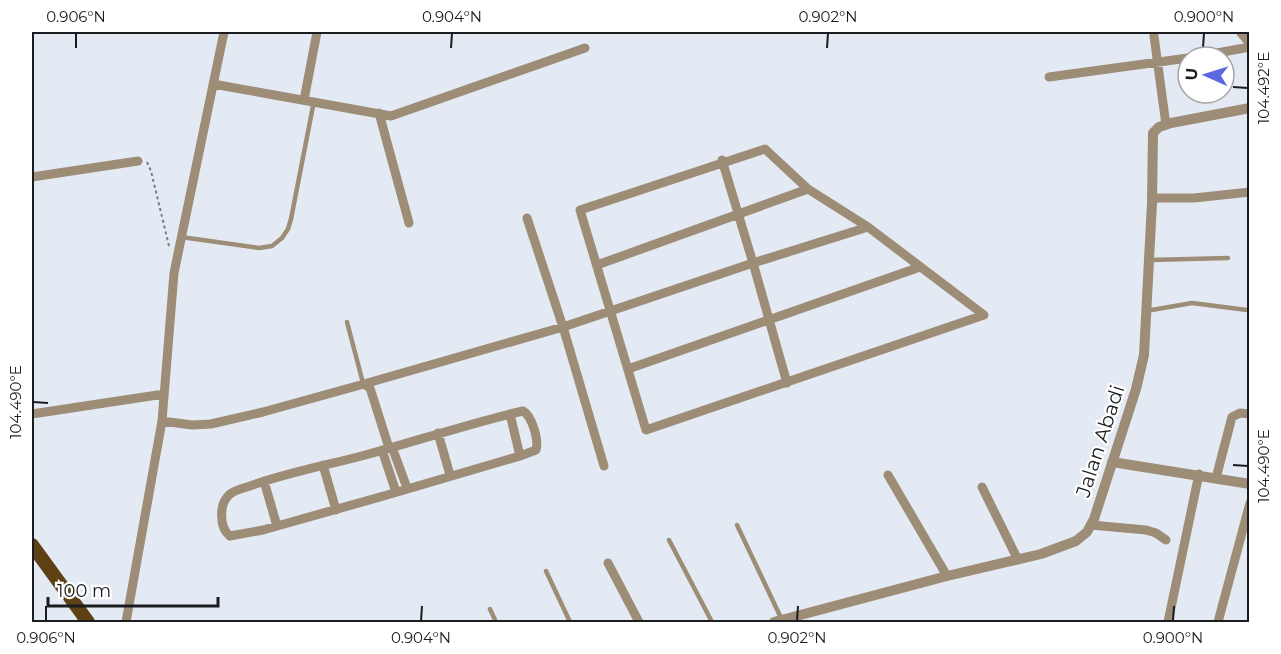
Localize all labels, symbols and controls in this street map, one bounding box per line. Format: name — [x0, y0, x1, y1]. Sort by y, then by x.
text: 0.906°N — [46, 7, 106, 26]
text: 0.904°N — [422, 7, 482, 26]
text: 0.902°N — [798, 7, 858, 26]
text: 0.900°N — [1174, 7, 1234, 26]
north arrow — [1176, 45, 1236, 105]
text: 104.492°E — [1254, 52, 1273, 124]
text: U — [1182, 67, 1201, 81]
text: 104.490°E — [6, 365, 25, 439]
street label: Jalan Abadi — [1070, 382, 1129, 501]
text: 104.490°E — [1254, 429, 1273, 503]
scale bar — [48, 570, 218, 608]
text: 100 m — [57, 580, 111, 602]
text: 0.906°N — [16, 628, 76, 647]
text: 0.904°N — [391, 628, 451, 647]
text: 0.902°N — [767, 628, 827, 647]
text: 0.900°N — [1143, 628, 1203, 647]

